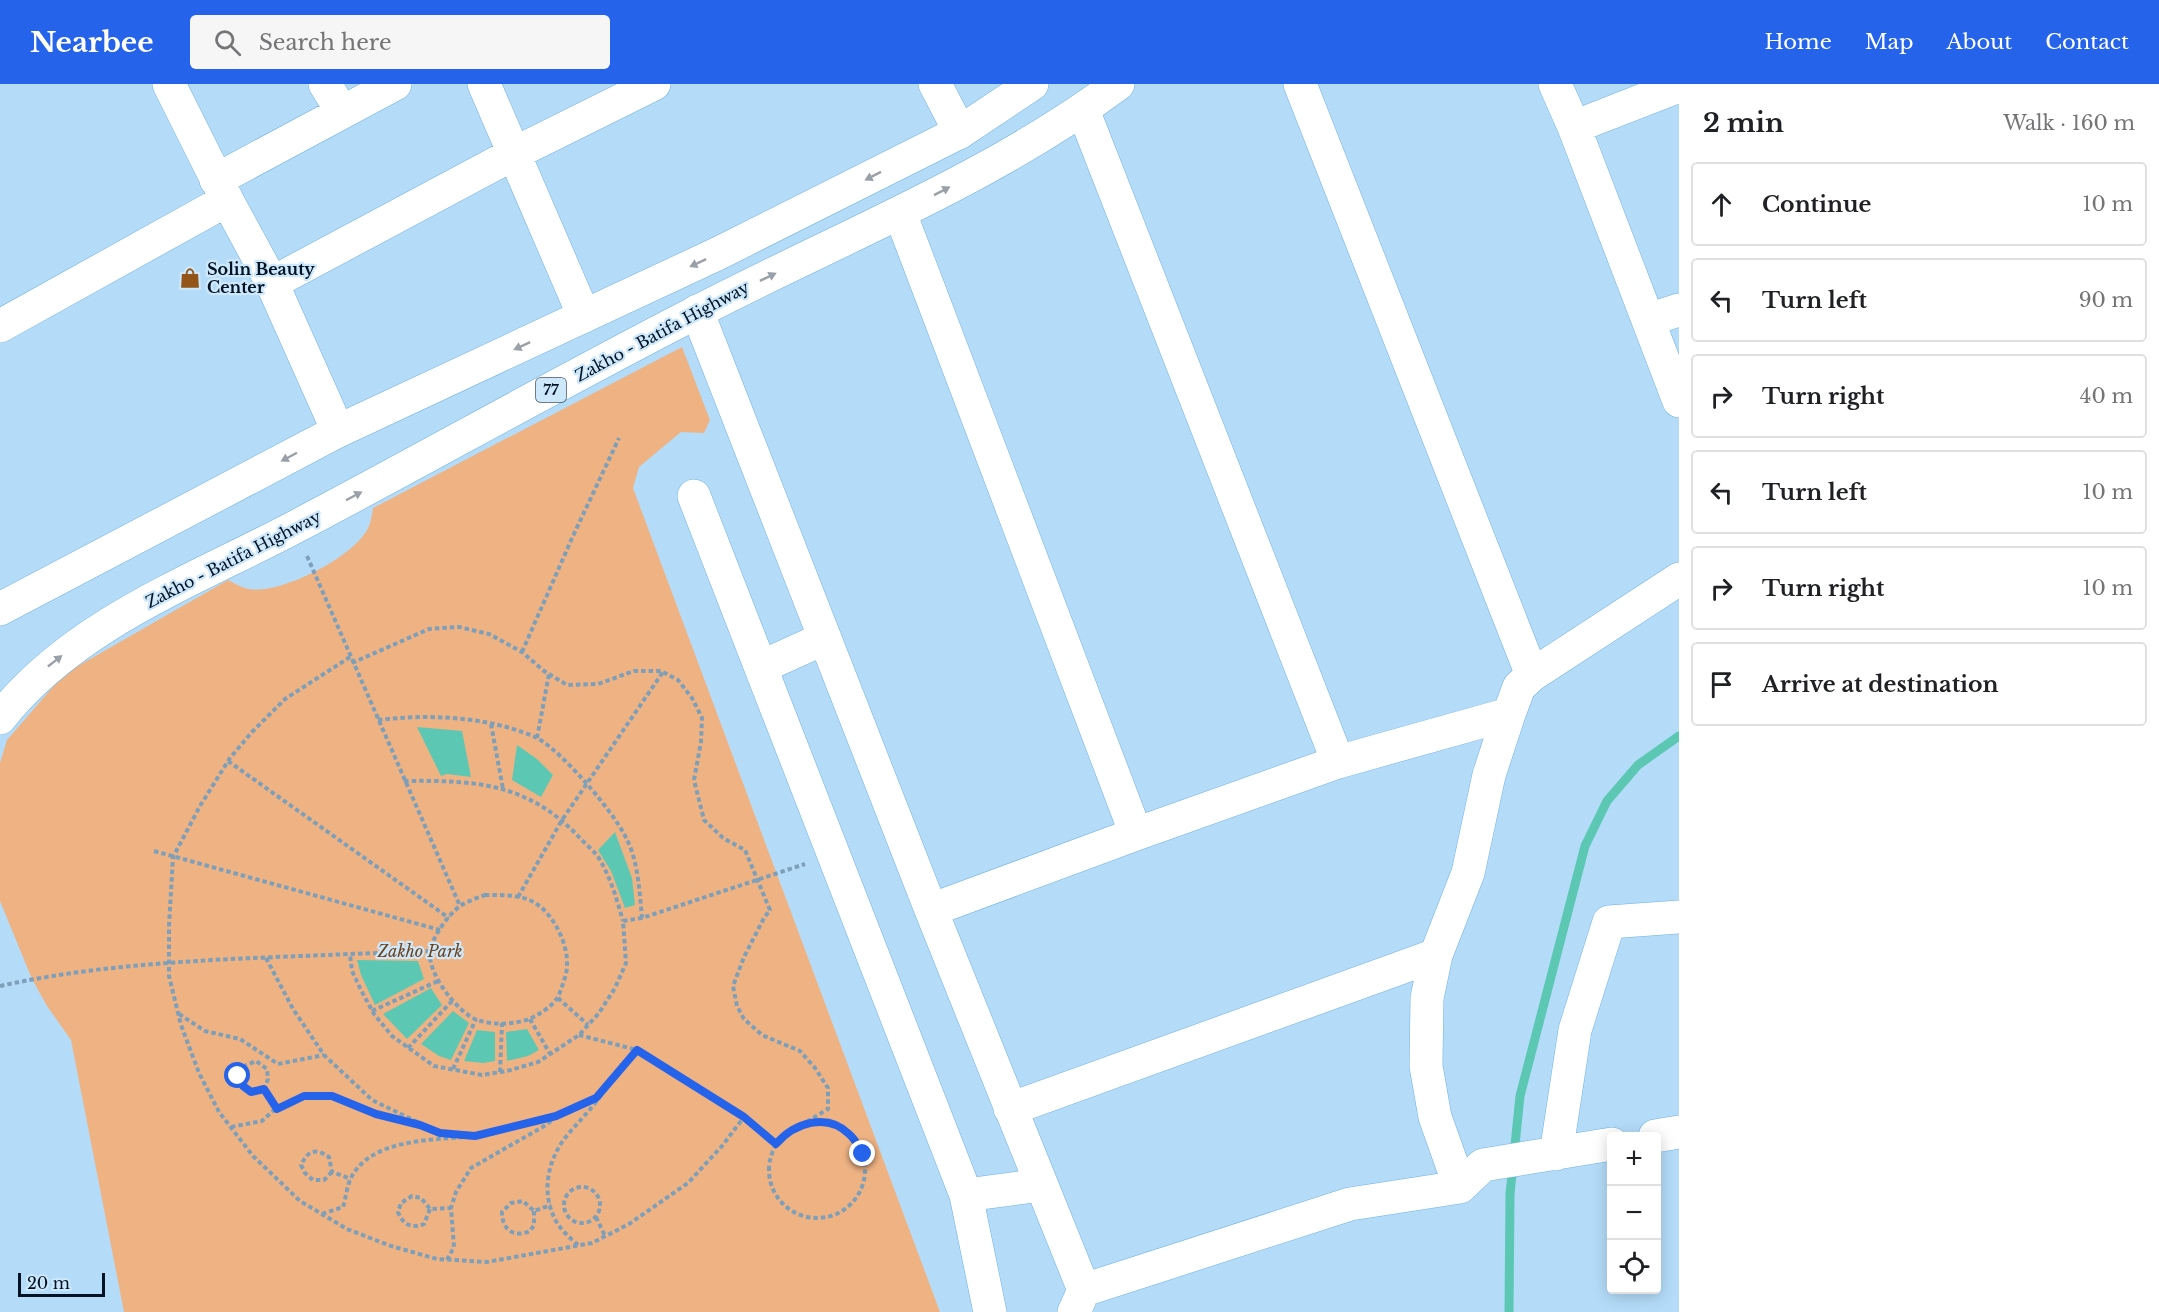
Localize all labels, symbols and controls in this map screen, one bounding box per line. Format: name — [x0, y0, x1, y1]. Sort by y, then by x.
search box — [190, 15, 610, 69]
text: Nearbee — [30, 25, 154, 60]
icon: search — [211, 26, 244, 59]
text: Search here — [259, 29, 392, 56]
text: Home — [1765, 29, 1832, 55]
text: Map — [1865, 29, 1913, 55]
text: About — [1946, 29, 2012, 55]
text: Contact — [2045, 29, 2129, 55]
text: 2 min — [1703, 107, 1784, 139]
text: Walk · 160 m — [2003, 111, 2135, 135]
one-way arrow — [864, 171, 881, 180]
one-way arrow — [934, 186, 951, 196]
icon: ahead — [1705, 188, 1738, 221]
text: Continue — [1762, 191, 1871, 218]
text: 10 m — [2083, 192, 2133, 216]
one-way arrow — [690, 258, 707, 267]
place label: Solin Beauty Center — [207, 259, 315, 297]
shop icon: Solin Beauty Center — [178, 266, 202, 290]
one-way arrow — [759, 272, 776, 282]
street label: Zakho - Batifa Highway — [571, 276, 753, 385]
icon: left — [1705, 284, 1738, 317]
text: Turn left — [1762, 287, 1867, 314]
text: 90 m — [2079, 288, 2133, 312]
one-way arrow — [513, 341, 530, 350]
road number: 77 — [536, 378, 566, 402]
icon: right — [1705, 380, 1738, 413]
text: Turn right — [1762, 383, 1884, 410]
text: 40 m — [2080, 384, 2133, 408]
one-way arrow — [280, 452, 297, 462]
icon: left — [1705, 476, 1738, 509]
text: Turn left — [1762, 479, 1867, 506]
text: 10 m — [2083, 480, 2133, 504]
one-way arrow — [346, 491, 363, 501]
street label: Zakho - Batifa Highway — [142, 506, 325, 612]
icon: right — [1705, 572, 1738, 605]
text: Turn right — [1762, 575, 1884, 602]
text: 10 m — [2083, 576, 2133, 600]
one-way arrow — [47, 655, 63, 668]
icon: arrive — [1705, 668, 1738, 701]
text: Arrive at destination — [1762, 671, 1999, 698]
park label: Zakho Park — [377, 941, 462, 961]
route start — [224, 1062, 250, 1088]
map controls — [1607, 1132, 1661, 1294]
button: + — [1607, 1132, 1661, 1186]
route end — [849, 1140, 875, 1166]
button: − — [1607, 1186, 1661, 1240]
button: locate — [1607, 1240, 1661, 1294]
scale bar — [18, 1270, 105, 1298]
text: 20 m — [27, 1273, 70, 1293]

